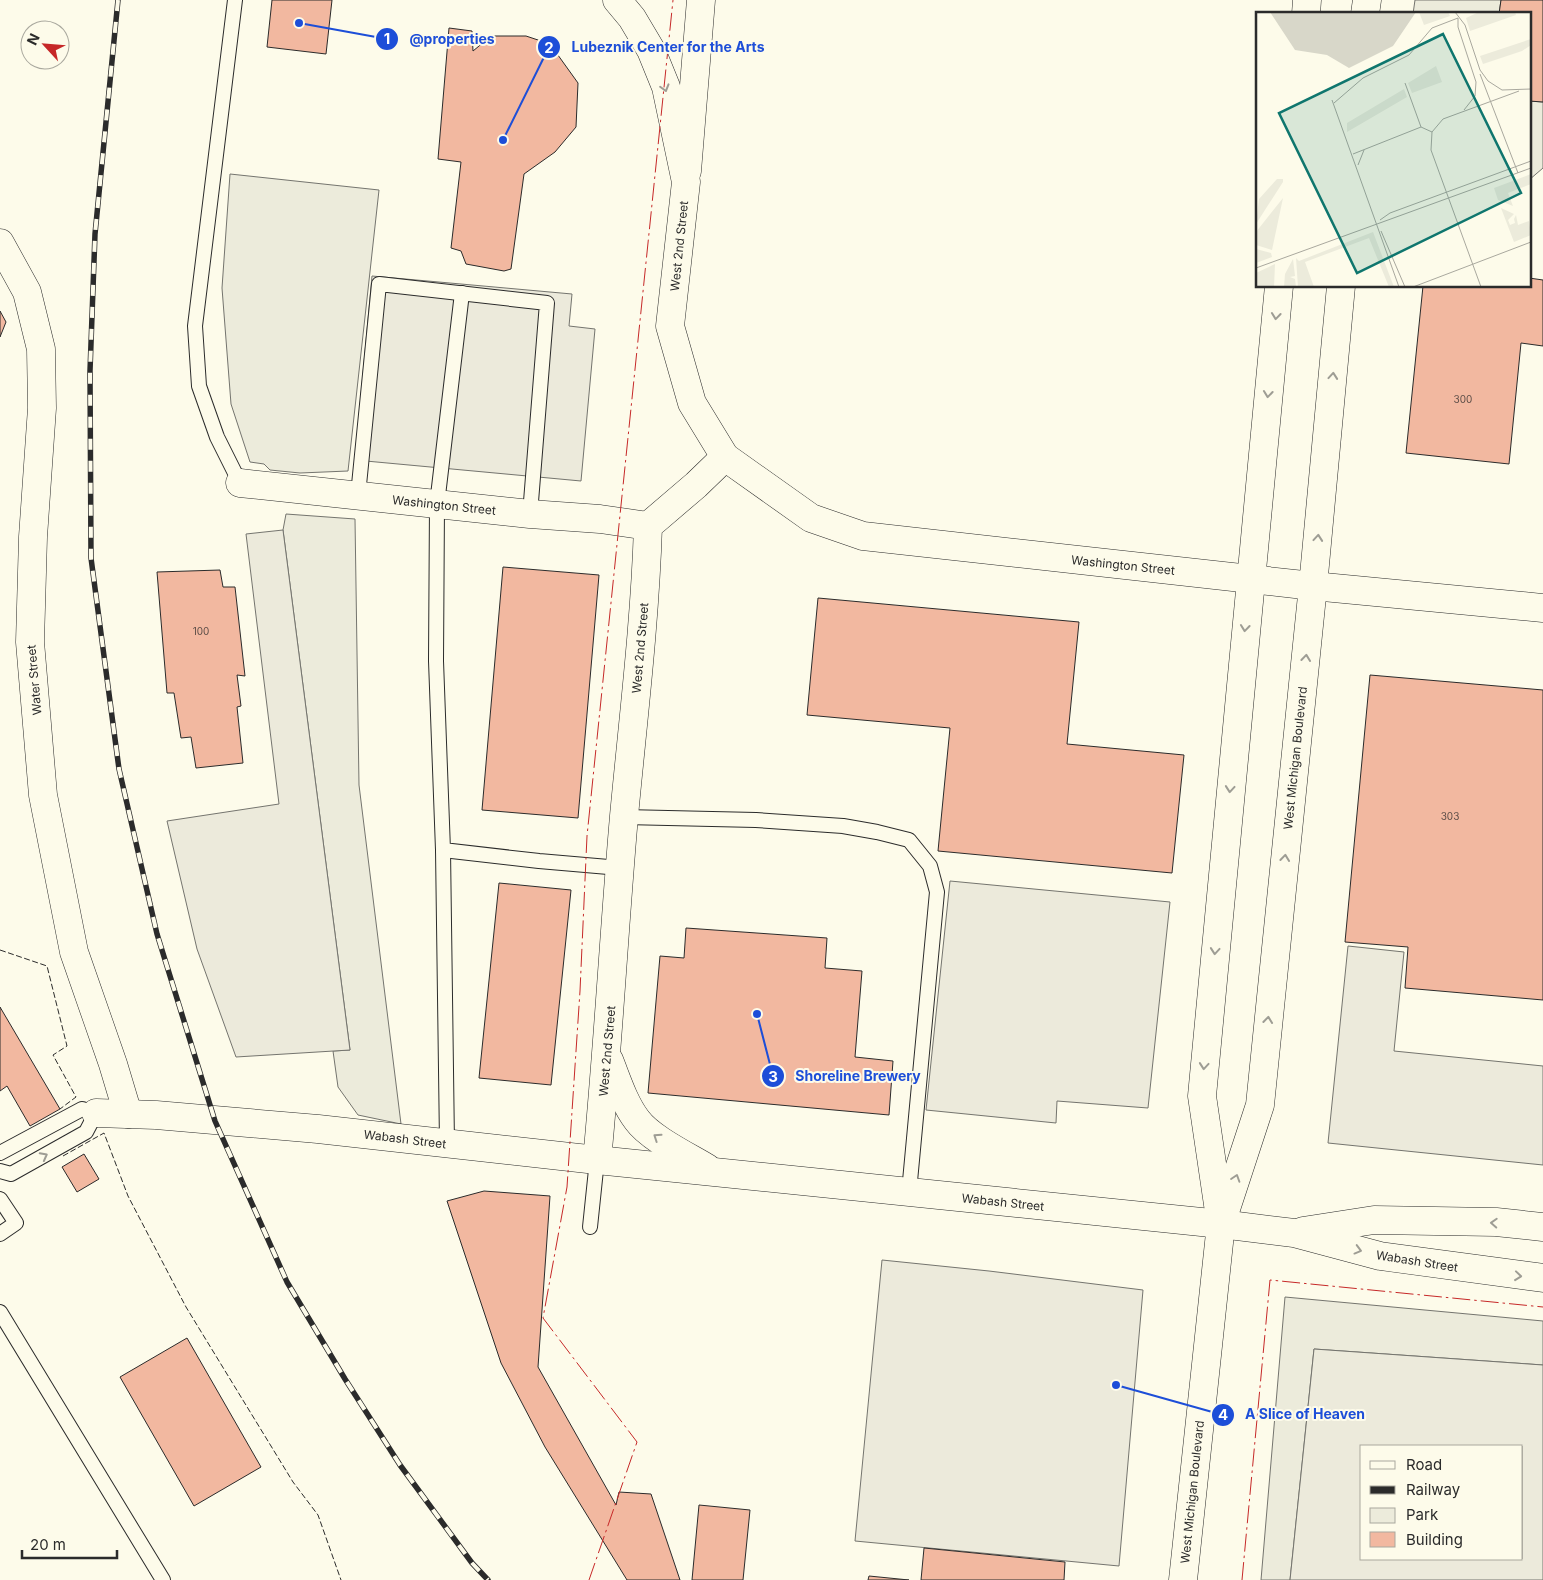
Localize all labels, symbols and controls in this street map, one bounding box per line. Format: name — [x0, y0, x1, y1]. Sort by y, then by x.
inset map — [1256, 12, 1530, 288]
north arrow — [20, 20, 70, 70]
callout: @properties — [374, 25, 505, 54]
text: 1 — [384, 29, 390, 48]
text: @properties — [409, 30, 495, 47]
text: N — [23, 31, 43, 48]
callout: Lubeznik Center for the Arts — [537, 33, 775, 62]
text: 2 — [544, 38, 554, 57]
text: Lubeznik Center for the Arts — [572, 38, 765, 55]
one-way arrow — [660, 84, 670, 92]
street label: West 2nd Street — [667, 200, 691, 292]
one-way arrow — [1271, 312, 1282, 320]
one-way arrow — [1327, 371, 1338, 379]
one-way arrow — [1263, 390, 1274, 398]
house number: 300 — [1454, 393, 1472, 405]
street label: Washington Street — [391, 492, 497, 518]
one-way arrow — [1312, 533, 1323, 541]
street label: Washington Street — [1070, 552, 1176, 578]
street label: West 2nd Street — [629, 602, 651, 694]
one-way arrow — [1240, 624, 1251, 632]
house number: 100 — [193, 625, 209, 637]
street label: Water Street — [23, 644, 45, 716]
one-way arrow — [1300, 654, 1311, 662]
street label: West Michigan Boulevard — [1280, 686, 1310, 830]
one-way arrow — [1225, 786, 1236, 794]
house number: 303 — [1441, 810, 1459, 822]
one-way arrow — [1279, 854, 1290, 862]
one-way arrow — [1210, 948, 1221, 956]
street label: West 2nd Street — [596, 1005, 618, 1097]
one-way arrow — [1262, 1015, 1273, 1023]
callout: Shoreline Brewery — [760, 1062, 930, 1091]
one-way arrow — [1199, 1062, 1210, 1070]
text: 3 — [768, 1067, 778, 1086]
text: Shoreline Brewery — [795, 1067, 921, 1084]
street label: Wabash Street — [363, 1127, 447, 1151]
one-way arrow — [653, 1133, 662, 1143]
one-way arrow — [39, 1152, 48, 1162]
one-way arrow — [1230, 1174, 1240, 1183]
street label: Wabash Street — [961, 1190, 1045, 1214]
one-way arrow — [1490, 1217, 1498, 1228]
one-way arrow — [1353, 1245, 1362, 1255]
street label: Wabash Street — [1375, 1247, 1459, 1275]
one-way arrow — [1515, 1270, 1523, 1281]
callout: A Slice of Heaven — [1210, 1400, 1375, 1429]
text: 4 — [1218, 1405, 1228, 1424]
text: A Slice of Heaven — [1245, 1405, 1365, 1422]
street label: West Michigan Boulevard — [1177, 1420, 1207, 1564]
legend — [1360, 1445, 1523, 1560]
text: Road — [1406, 1455, 1442, 1474]
text: Railway — [1406, 1480, 1461, 1499]
text: Park — [1406, 1505, 1439, 1524]
scale bar — [22, 1528, 118, 1560]
text: Building — [1406, 1530, 1463, 1549]
text: 20 m — [30, 1535, 66, 1554]

